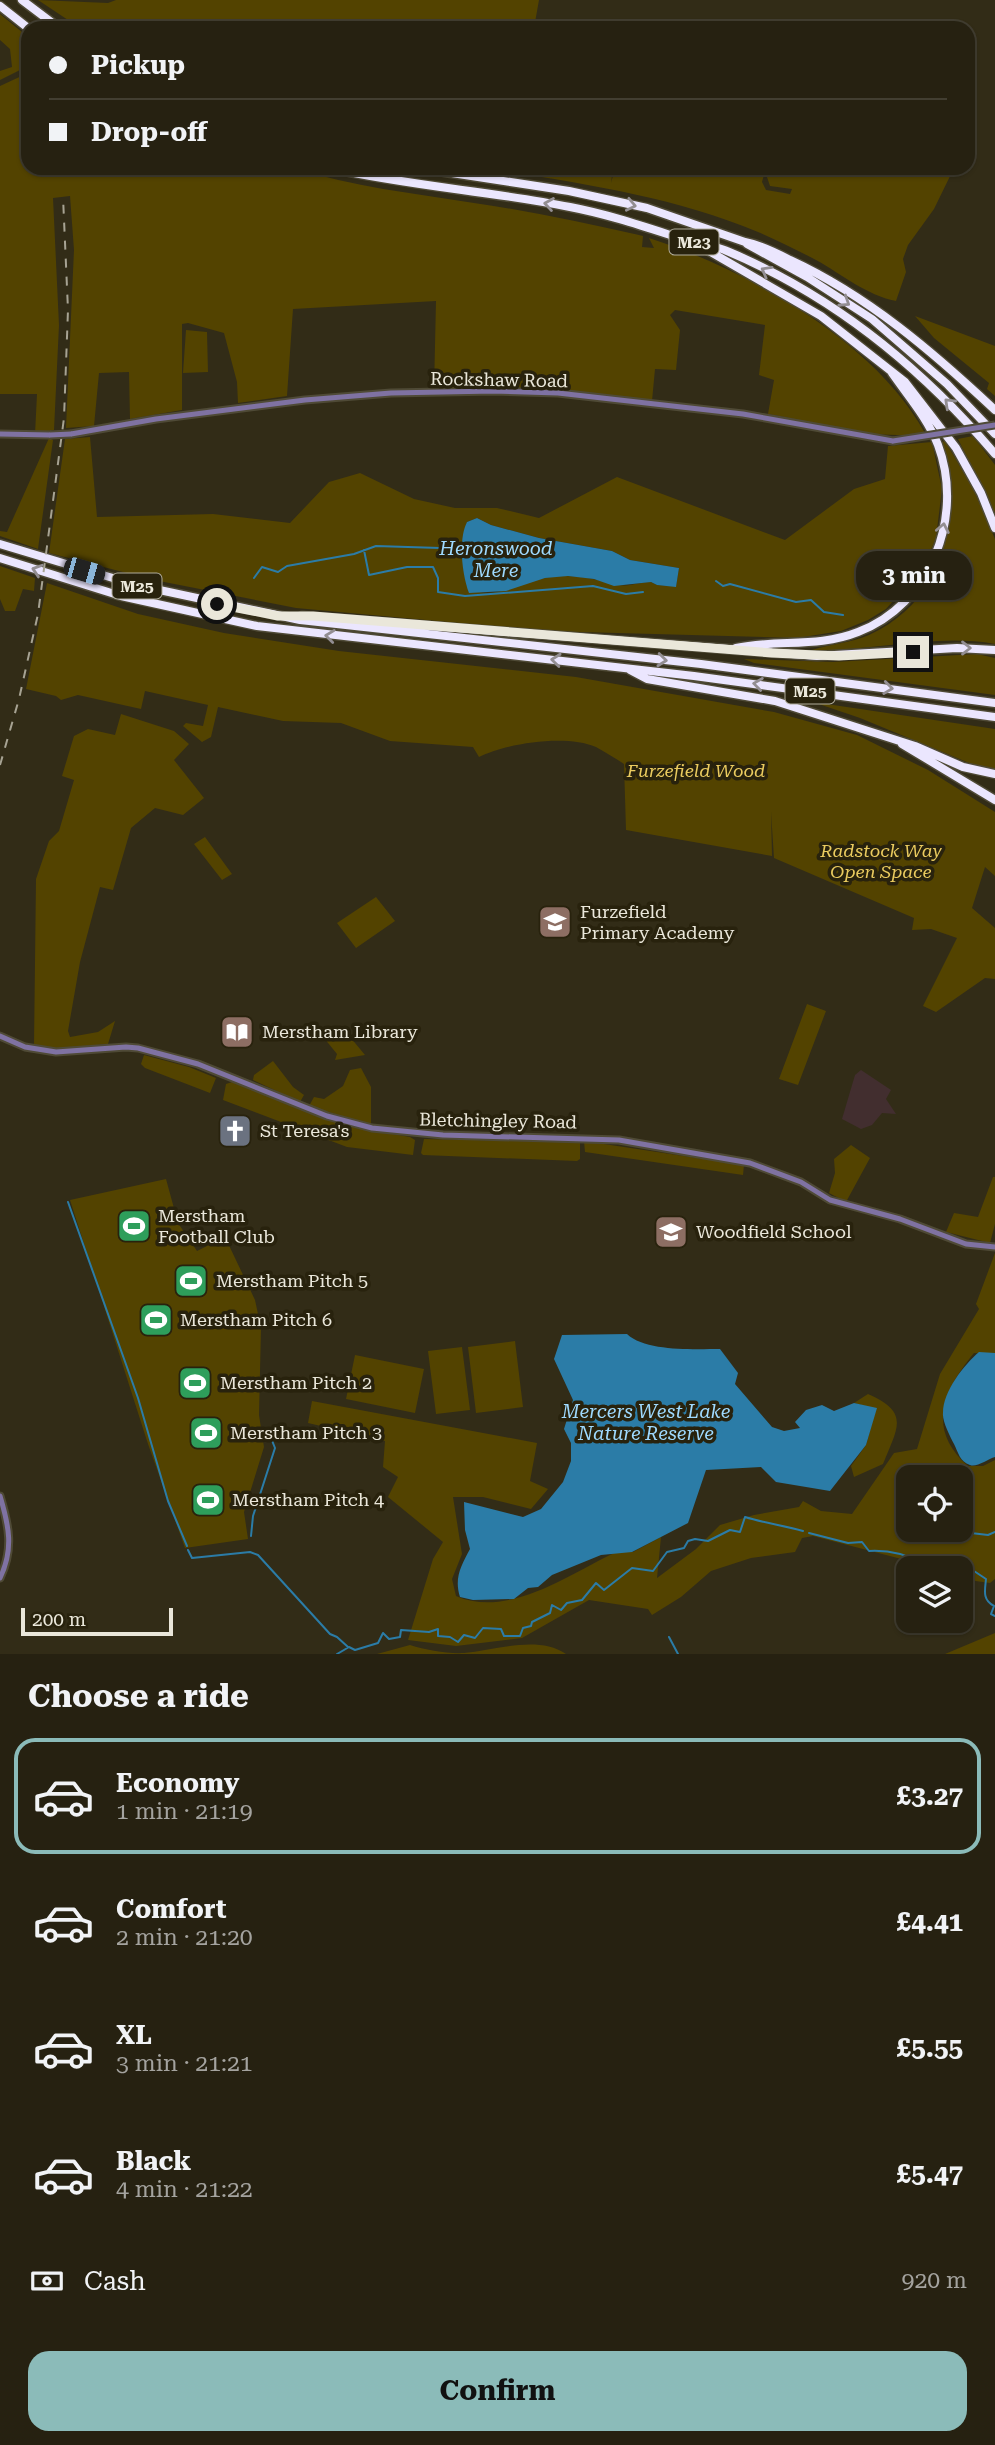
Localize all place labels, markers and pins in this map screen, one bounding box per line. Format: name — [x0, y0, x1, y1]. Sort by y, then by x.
place label: Furzefield Primary Academy — [580, 901, 735, 943]
school or university icon: Furzefield Primary Academy — [536, 903, 574, 941]
library icon: Merstham Library — [218, 1013, 256, 1051]
place label: Merstham Library — [262, 1021, 418, 1042]
church icon: St Teresa's — [216, 1112, 254, 1150]
place label: St Teresa's — [260, 1120, 349, 1141]
place label: Merstham Football Club — [158, 1205, 275, 1247]
sports icon: Merstham Football Club — [115, 1207, 153, 1245]
school or university icon: Woodfield School — [652, 1213, 690, 1251]
place label: Woodfield School — [696, 1221, 852, 1242]
sports icon: Merstham Pitch 5 — [172, 1262, 210, 1300]
place label: Merstham Pitch 5 — [216, 1270, 368, 1291]
sports icon: Merstham Pitch 6 — [137, 1301, 175, 1339]
place label: Merstham Pitch 6 — [180, 1309, 332, 1330]
sports icon: Merstham Pitch 2 — [176, 1364, 214, 1402]
place label: Merstham Pitch 2 — [220, 1372, 372, 1393]
sports icon: Merstham Pitch 3 — [187, 1414, 225, 1452]
place label: Merstham Pitch 3 — [230, 1422, 382, 1443]
sports icon: Merstham Pitch 4 — [189, 1481, 227, 1519]
place label: Merstham Pitch 4 — [232, 1489, 384, 1510]

